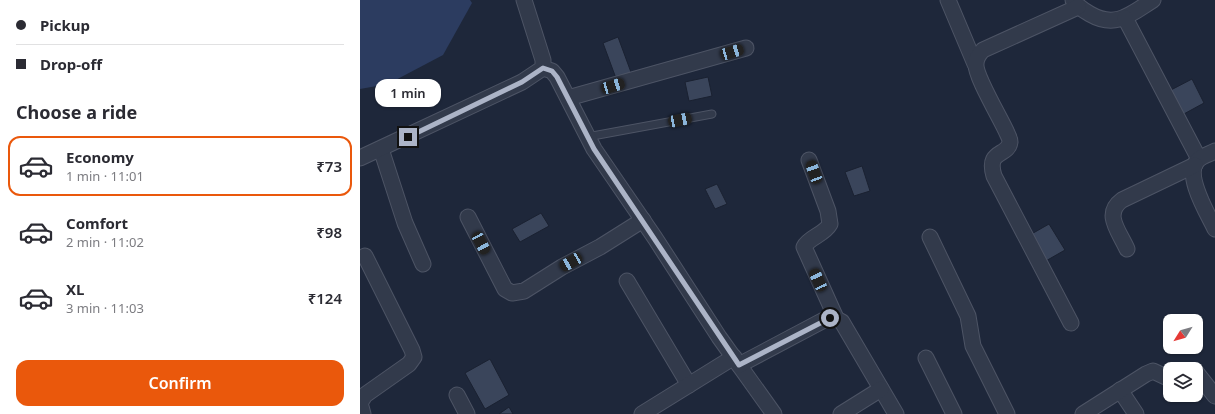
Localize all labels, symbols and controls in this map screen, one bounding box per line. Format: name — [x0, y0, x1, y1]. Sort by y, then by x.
text: Pickup — [40, 15, 90, 35]
car — [719, 43, 745, 61]
text: Drop-off — [40, 54, 102, 74]
car — [600, 77, 626, 95]
callout: 1 min — [375, 79, 441, 107]
text: 1 min — [390, 84, 426, 102]
text: Choose a ride — [16, 100, 137, 124]
car — [667, 112, 693, 128]
route end — [399, 128, 417, 146]
text: Economy — [66, 147, 134, 167]
icon: car — [18, 148, 54, 184]
text: ₹73 — [316, 156, 342, 176]
car — [804, 159, 824, 185]
text: 1 min · 11:01 — [66, 167, 144, 185]
text: Comfort — [66, 213, 128, 233]
icon: car — [18, 214, 54, 250]
text: ₹98 — [316, 222, 342, 242]
car — [470, 230, 492, 256]
text: 2 min · 11:02 — [66, 233, 144, 251]
car — [558, 251, 584, 273]
car — [807, 267, 829, 293]
text: XL — [66, 279, 84, 299]
icon: car — [18, 280, 54, 316]
text: ₹124 — [308, 288, 342, 308]
text: 3 min · 11:03 — [66, 299, 144, 317]
route start — [821, 309, 839, 327]
north arrow — [1163, 314, 1203, 354]
map controls — [1163, 314, 1203, 402]
button: Confirm — [16, 360, 344, 406]
button: layers — [1163, 362, 1203, 402]

